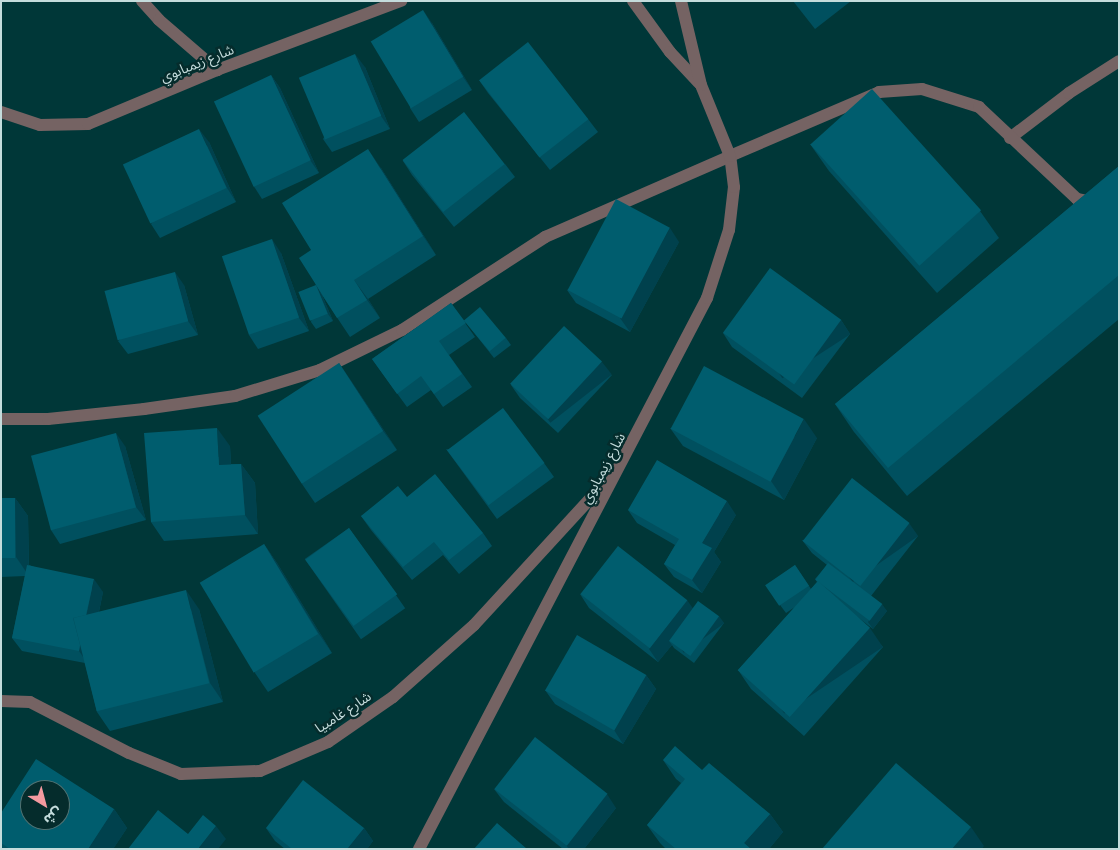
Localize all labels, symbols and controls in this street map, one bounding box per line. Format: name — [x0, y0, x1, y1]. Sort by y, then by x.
street label: شارع زيمبابوي — [158, 41, 236, 85]
street label: شارع زيمبابوي — [577, 430, 629, 506]
street label: شارع غامبيا — [312, 688, 374, 736]
north arrow — [20, 780, 70, 830]
text: ش — [40, 803, 67, 829]

